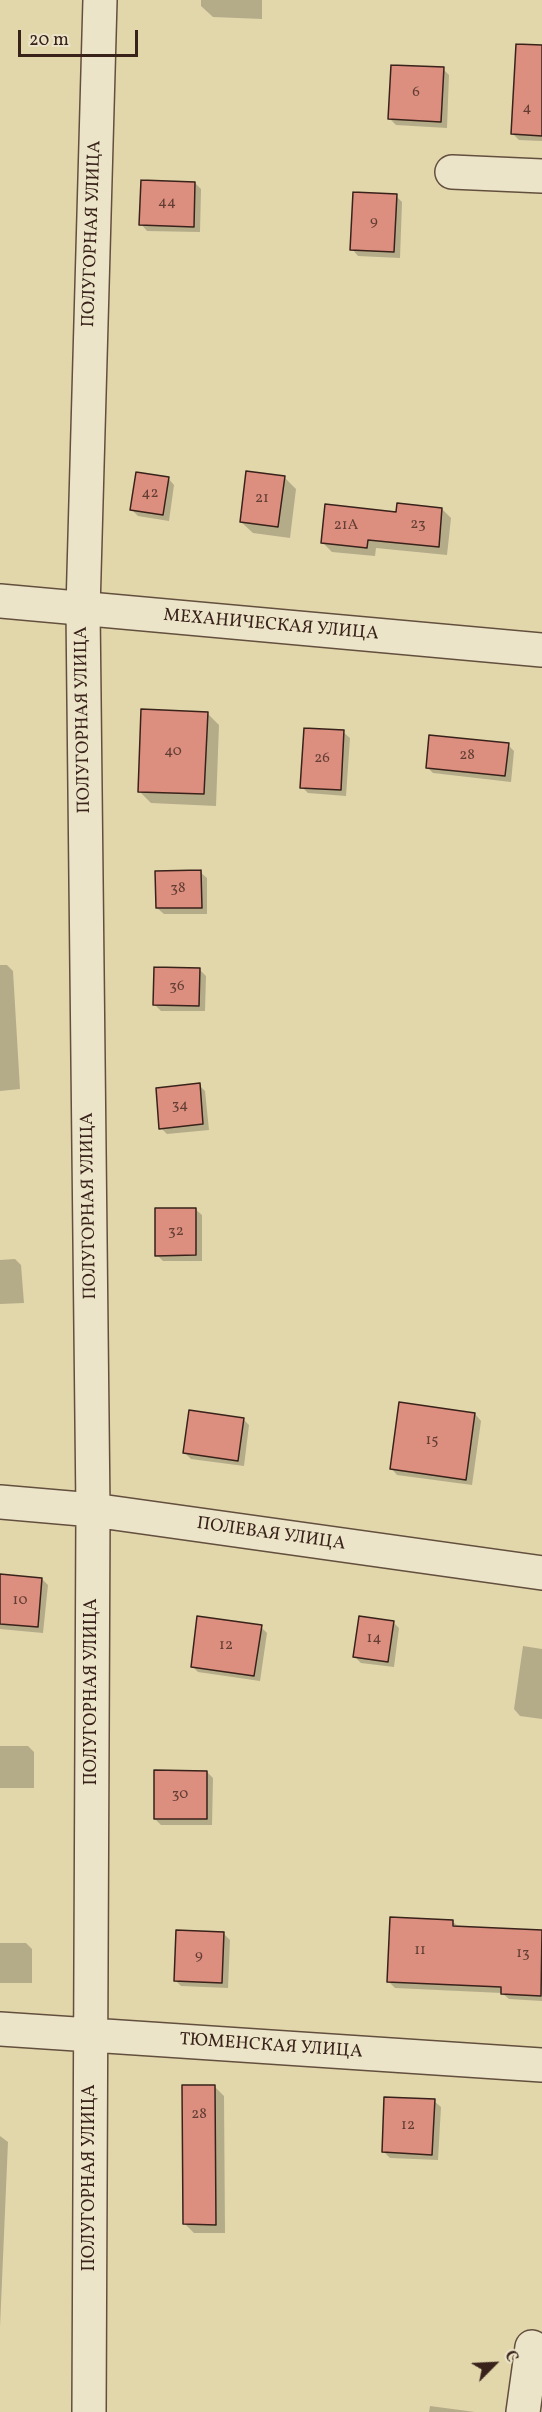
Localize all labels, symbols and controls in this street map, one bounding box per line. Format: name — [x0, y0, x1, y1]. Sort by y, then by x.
scale bar — [21, 18, 141, 56]
text: 20 m — [29, 28, 69, 53]
house number: 6 — [412, 84, 420, 102]
house number: 4 — [523, 100, 531, 118]
street label: ПОЛУГОРНАЯ УЛИЦА — [79, 140, 107, 328]
house number: 44 — [158, 194, 176, 212]
house number: 9 — [370, 213, 378, 231]
house number: 42 — [141, 485, 159, 503]
house number: 21 — [255, 490, 269, 508]
house number: 23 — [410, 516, 426, 534]
house number: 21А — [334, 517, 358, 535]
street label: МЕХАНИЧЕСКАЯ УЛИЦА — [162, 606, 380, 646]
street label: ПОЛУГОРНАЯ УЛИЦА — [72, 626, 96, 814]
house number: 40 — [164, 743, 182, 761]
house number: 28 — [459, 747, 475, 765]
house number: 26 — [314, 750, 330, 768]
house number: 38 — [170, 880, 186, 898]
house number: 36 — [169, 978, 185, 996]
house number: 34 — [172, 1097, 188, 1115]
street label: ПОЛУГОРНАЯ УЛИЦА — [78, 1112, 102, 1300]
house number: 32 — [168, 1223, 184, 1241]
house number: 15 — [425, 1432, 439, 1450]
street label: ПОЛЕВАЯ УЛИЦА — [195, 1514, 347, 1556]
house number: 10 — [13, 1592, 27, 1610]
street label: ПОЛУГОРНАЯ УЛИЦА — [82, 1598, 104, 1786]
house number: 14 — [367, 1630, 381, 1648]
house number: 12 — [219, 1637, 233, 1655]
house number: 30 — [172, 1786, 188, 1804]
house number: 11 — [414, 1942, 426, 1960]
house number: 13 — [516, 1945, 530, 1963]
house number: 9 — [195, 1947, 203, 1965]
street label: ТЮМЕНСКАЯ УЛИЦА — [179, 2030, 363, 2064]
street label: ПОЛУГОРНАЯ УЛИЦА — [80, 2084, 102, 2272]
house number: 28 — [191, 2106, 207, 2124]
house number: 12 — [401, 2117, 415, 2135]
north arrow — [464, 2334, 524, 2394]
text: С — [498, 2347, 523, 2366]

